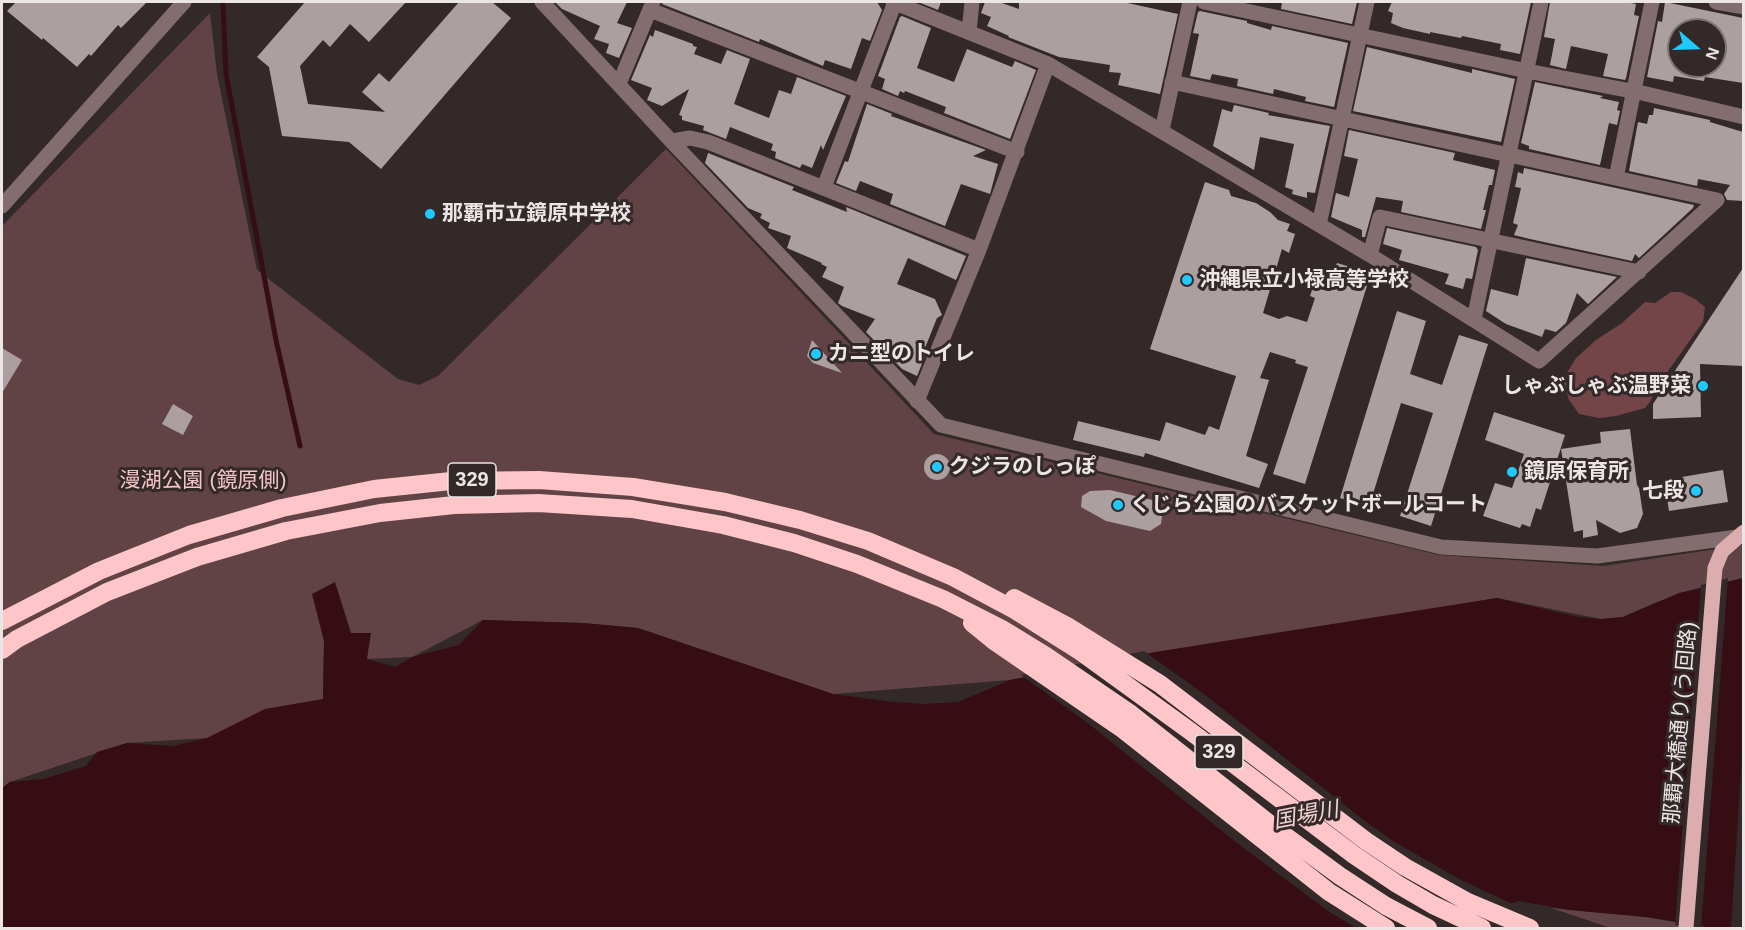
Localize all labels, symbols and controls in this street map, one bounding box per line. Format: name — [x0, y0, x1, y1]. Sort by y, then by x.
north arrow — [1667, 18, 1727, 78]
text: N — [1703, 45, 1722, 62]
place label: 那覇市立鏡原中学校 — [442, 201, 631, 227]
marker: 那覇市立鏡原中学校 — [423, 207, 437, 221]
place label: 沖縄県立小禄高等学校 — [1199, 267, 1409, 293]
marker: 沖縄県立小禄高等学校 — [1180, 273, 1194, 287]
place label: カニ型のトイレ — [828, 341, 975, 367]
marker: カニ型のトイレ — [809, 347, 823, 361]
place label: しゃぶしゃぶ温野菜 — [1502, 373, 1691, 399]
marker: しゃぶしゃぶ温野菜 — [1696, 379, 1710, 393]
place label: クジラのしっぽ — [949, 454, 1096, 480]
place label: 鏡原保育所 — [1524, 459, 1629, 485]
marker: クジラのしっぽ — [930, 460, 944, 474]
road number: 329 — [448, 463, 496, 497]
marker: 鏡原保育所 — [1505, 465, 1519, 479]
park label: 漫湖公園 (鏡原側) — [120, 468, 286, 494]
place label: 七段 — [1642, 478, 1684, 504]
marker: 七段 — [1689, 484, 1703, 498]
place label: くじら公園のバスケットボールコート — [1130, 492, 1487, 518]
marker: くじら公園のバスケットボールコート — [1111, 498, 1125, 512]
street label: 那覇大橋通り(う回路) — [1660, 621, 1702, 825]
road number: 329 — [1195, 735, 1243, 769]
water label: 国場川 — [1271, 797, 1341, 835]

